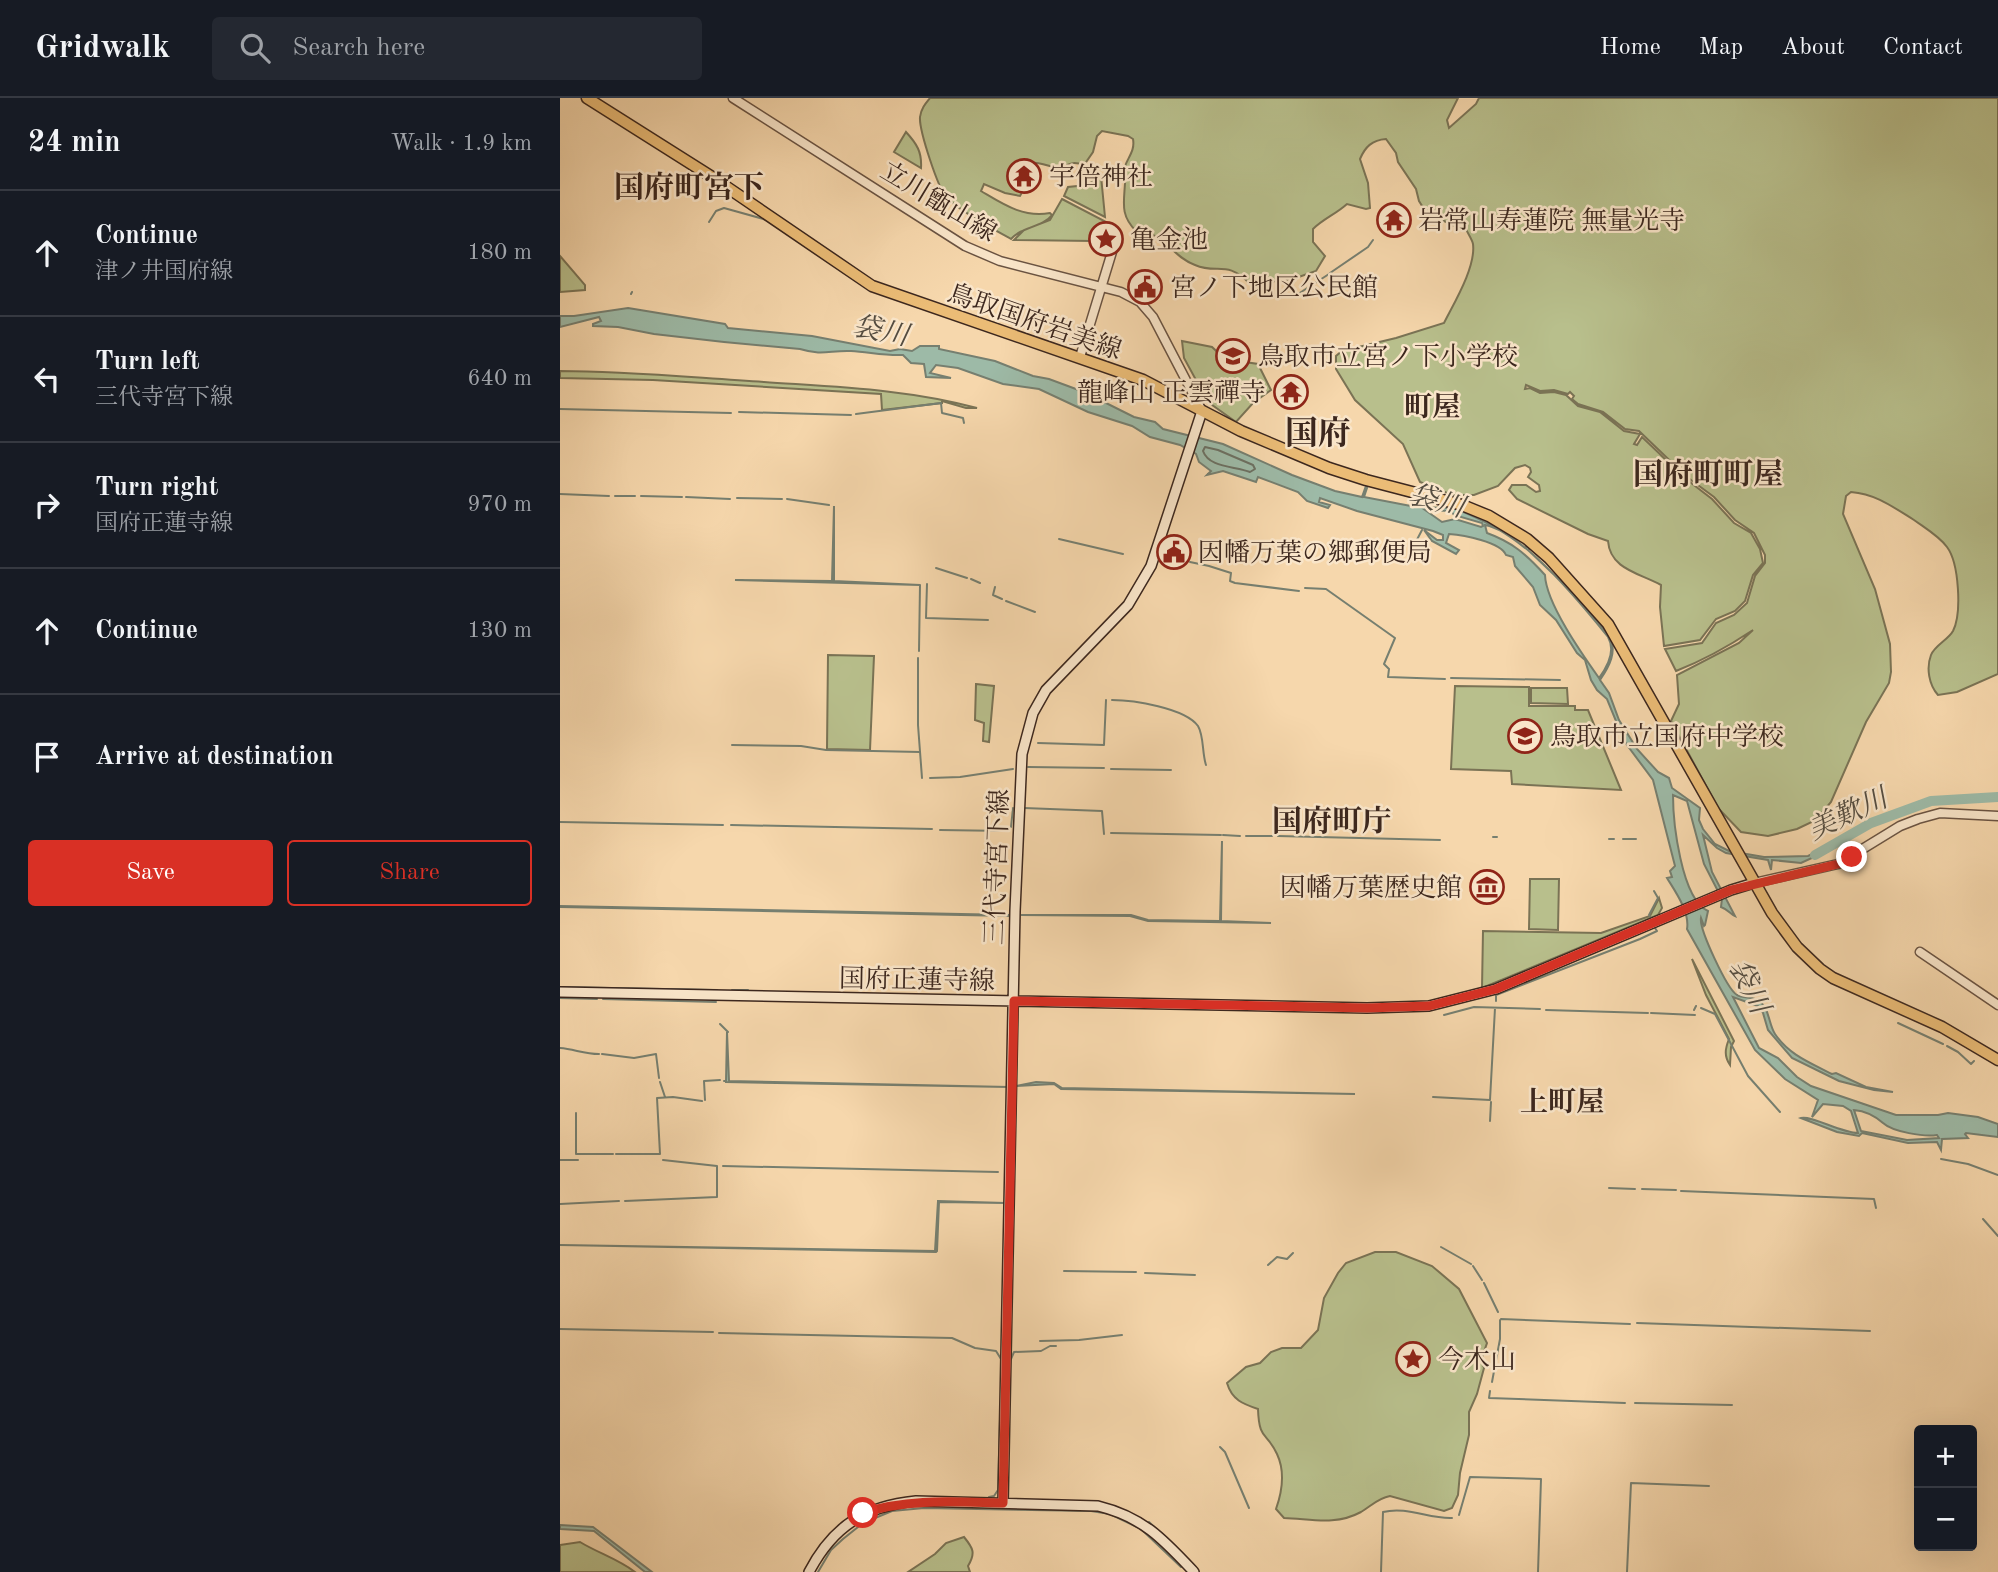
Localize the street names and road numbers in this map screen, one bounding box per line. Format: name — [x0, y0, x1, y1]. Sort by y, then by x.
street label: 立川甑山線 — [876, 156, 1001, 247]
street label: 鳥取国府岩美線 — [944, 279, 1125, 365]
street label: 三代寺宮下線 — [980, 789, 1014, 945]
street label: 国府正蓮寺線 — [839, 965, 995, 995]

